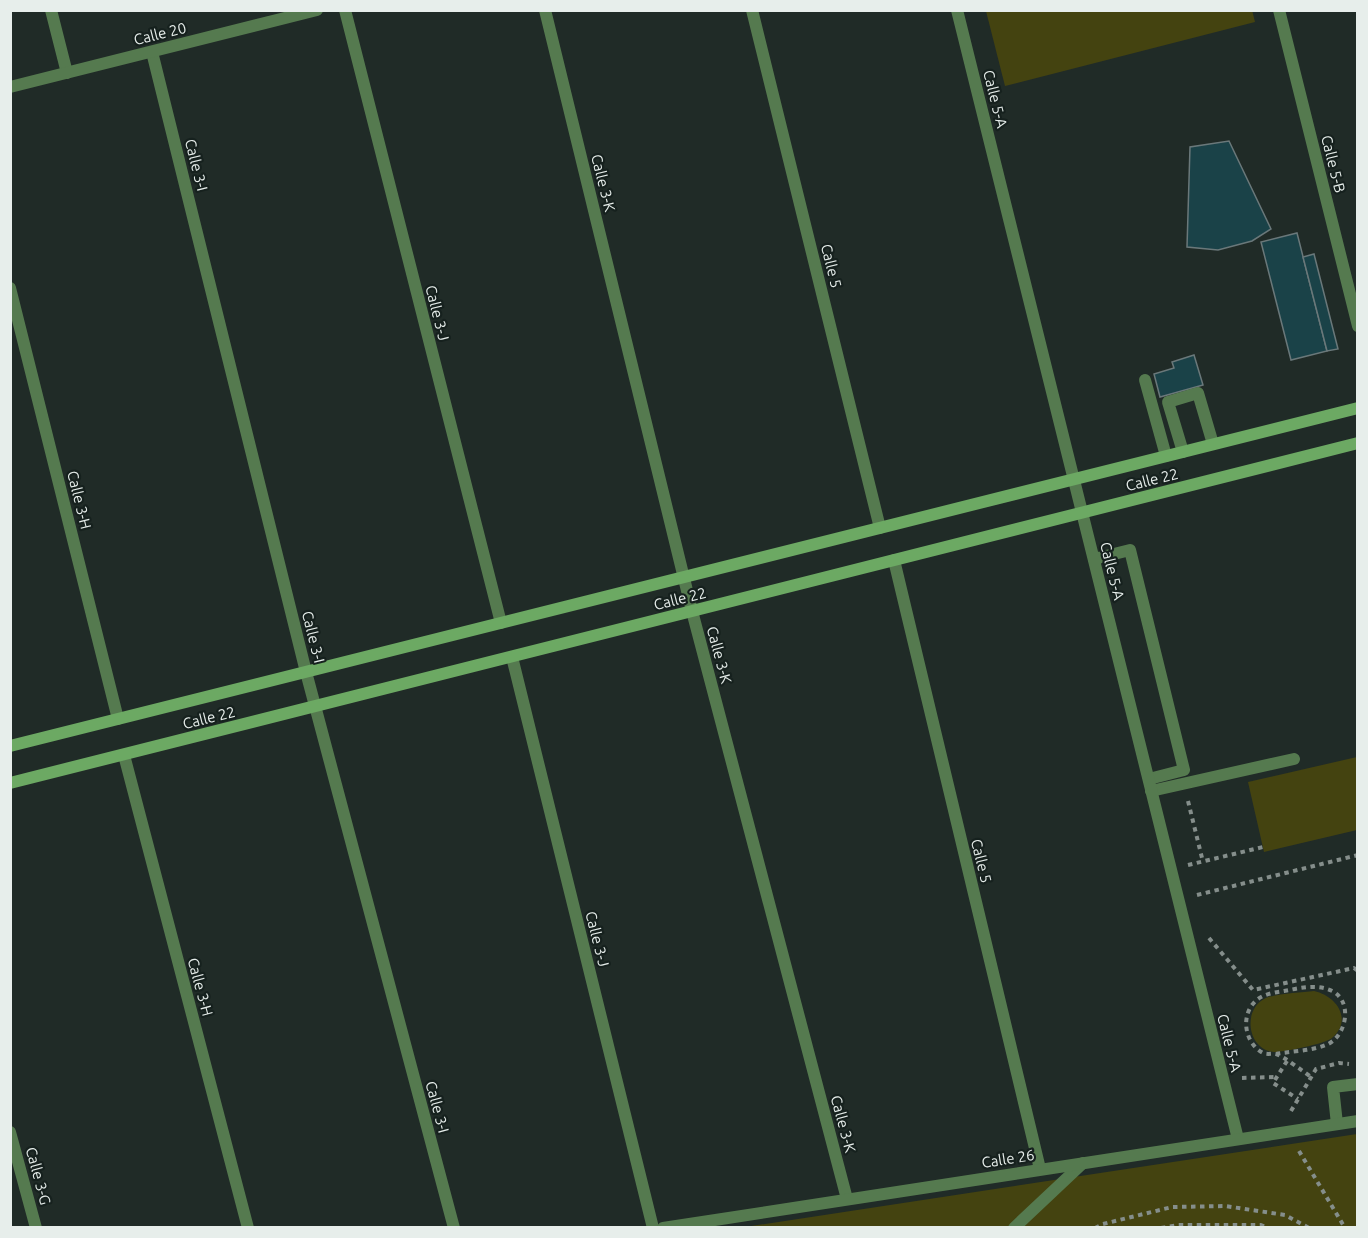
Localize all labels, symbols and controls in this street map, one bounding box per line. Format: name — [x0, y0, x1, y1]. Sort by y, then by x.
street label: Calle 20 — [132, 19, 188, 48]
street label: Calle 5-A — [980, 68, 1011, 130]
street label: Calle 5-B — [1318, 133, 1349, 194]
street label: Calle 3-I — [182, 137, 211, 193]
street label: Calle 3-K — [588, 152, 619, 213]
street label: Calle 5 — [818, 242, 845, 290]
street label: Calle 3-J — [422, 283, 453, 342]
street label: Calle 22 — [1124, 465, 1180, 494]
street label: Calle 3-H — [64, 469, 95, 531]
street label: Calle 5-A — [1097, 540, 1128, 602]
street label: Calle 22 — [652, 584, 708, 613]
street label: Calle 3-I — [299, 609, 328, 665]
street label: Calle 3-K — [704, 624, 735, 685]
street label: Calle 22 — [181, 703, 237, 732]
street label: Calle 5 — [968, 837, 995, 885]
street label: Calle 3-J — [582, 909, 613, 968]
street label: Calle 3-H — [185, 956, 216, 1018]
street label: Calle 5-A — [1214, 1012, 1245, 1074]
street label: Calle 3-I — [422, 1079, 453, 1135]
street label: Calle 3-K — [828, 1093, 859, 1154]
street label: Calle 3-G — [23, 1145, 54, 1207]
street label: Calle 26 — [980, 1146, 1036, 1171]

